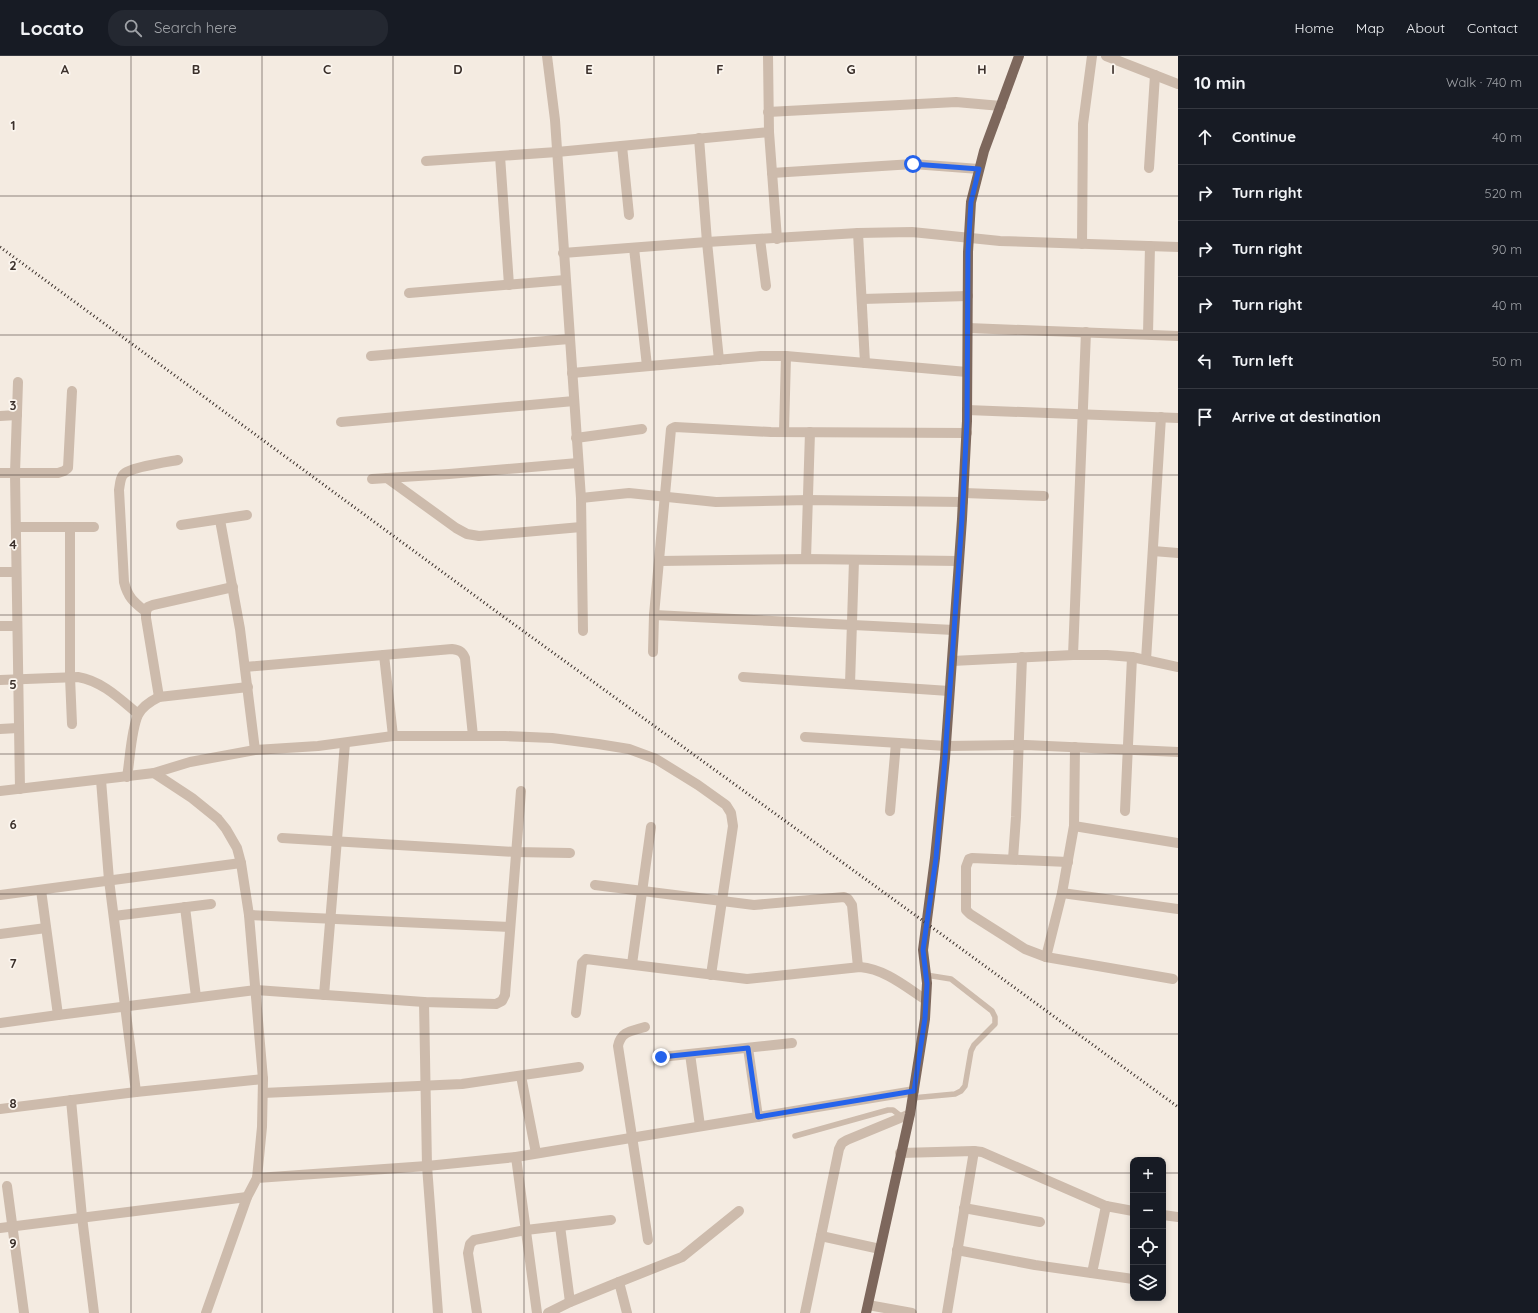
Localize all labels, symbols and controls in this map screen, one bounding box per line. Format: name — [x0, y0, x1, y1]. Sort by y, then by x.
search box — [108, 10, 388, 46]
text: Locato — [20, 16, 84, 40]
icon: search — [122, 17, 144, 39]
text: Search here — [154, 18, 237, 37]
text: Home — [1295, 19, 1334, 37]
text: Map — [1356, 19, 1384, 37]
text: About — [1406, 19, 1445, 37]
text: Contact — [1467, 19, 1518, 37]
text: A — [61, 61, 70, 77]
text: B — [192, 61, 200, 77]
text: C — [323, 61, 331, 77]
text: D — [453, 61, 463, 77]
text: E — [585, 61, 593, 77]
text: F — [716, 61, 724, 77]
text: G — [846, 61, 856, 77]
text: H — [977, 61, 987, 77]
text: I — [1111, 61, 1115, 77]
text: 10 min — [1194, 72, 1246, 93]
text: Walk · 740 m — [1446, 74, 1522, 90]
text: 1 — [10, 117, 16, 133]
icon: ahead — [1194, 126, 1216, 148]
text: Continue — [1232, 127, 1296, 146]
text: 40 m — [1492, 129, 1522, 145]
route start — [904, 155, 922, 173]
icon: right — [1194, 182, 1216, 204]
text: Turn right — [1232, 183, 1303, 202]
text: 520 m — [1485, 185, 1522, 201]
icon: right — [1194, 238, 1216, 260]
text: Turn right — [1232, 239, 1303, 258]
text: 90 m — [1492, 241, 1522, 257]
text: 2 — [9, 257, 17, 273]
icon: right — [1194, 294, 1216, 316]
text: Turn right — [1232, 295, 1303, 314]
text: 40 m — [1492, 297, 1522, 313]
icon: left — [1194, 350, 1216, 372]
text: Turn left — [1232, 351, 1294, 370]
text: 50 m — [1492, 353, 1522, 369]
text: 3 — [10, 397, 17, 413]
icon: arrive — [1194, 406, 1216, 428]
text: Arrive at destination — [1232, 407, 1381, 426]
text: 4 — [9, 536, 17, 552]
text: 5 — [9, 676, 17, 692]
text: 6 — [9, 816, 17, 832]
text: 7 — [9, 955, 17, 971]
route end — [652, 1048, 670, 1066]
text: 8 — [9, 1095, 17, 1111]
map controls — [1130, 1157, 1166, 1301]
button: + — [1130, 1157, 1166, 1193]
button: − — [1130, 1193, 1166, 1229]
button: locate — [1130, 1229, 1166, 1265]
text: 9 — [9, 1235, 17, 1251]
button: layers — [1130, 1265, 1166, 1301]

